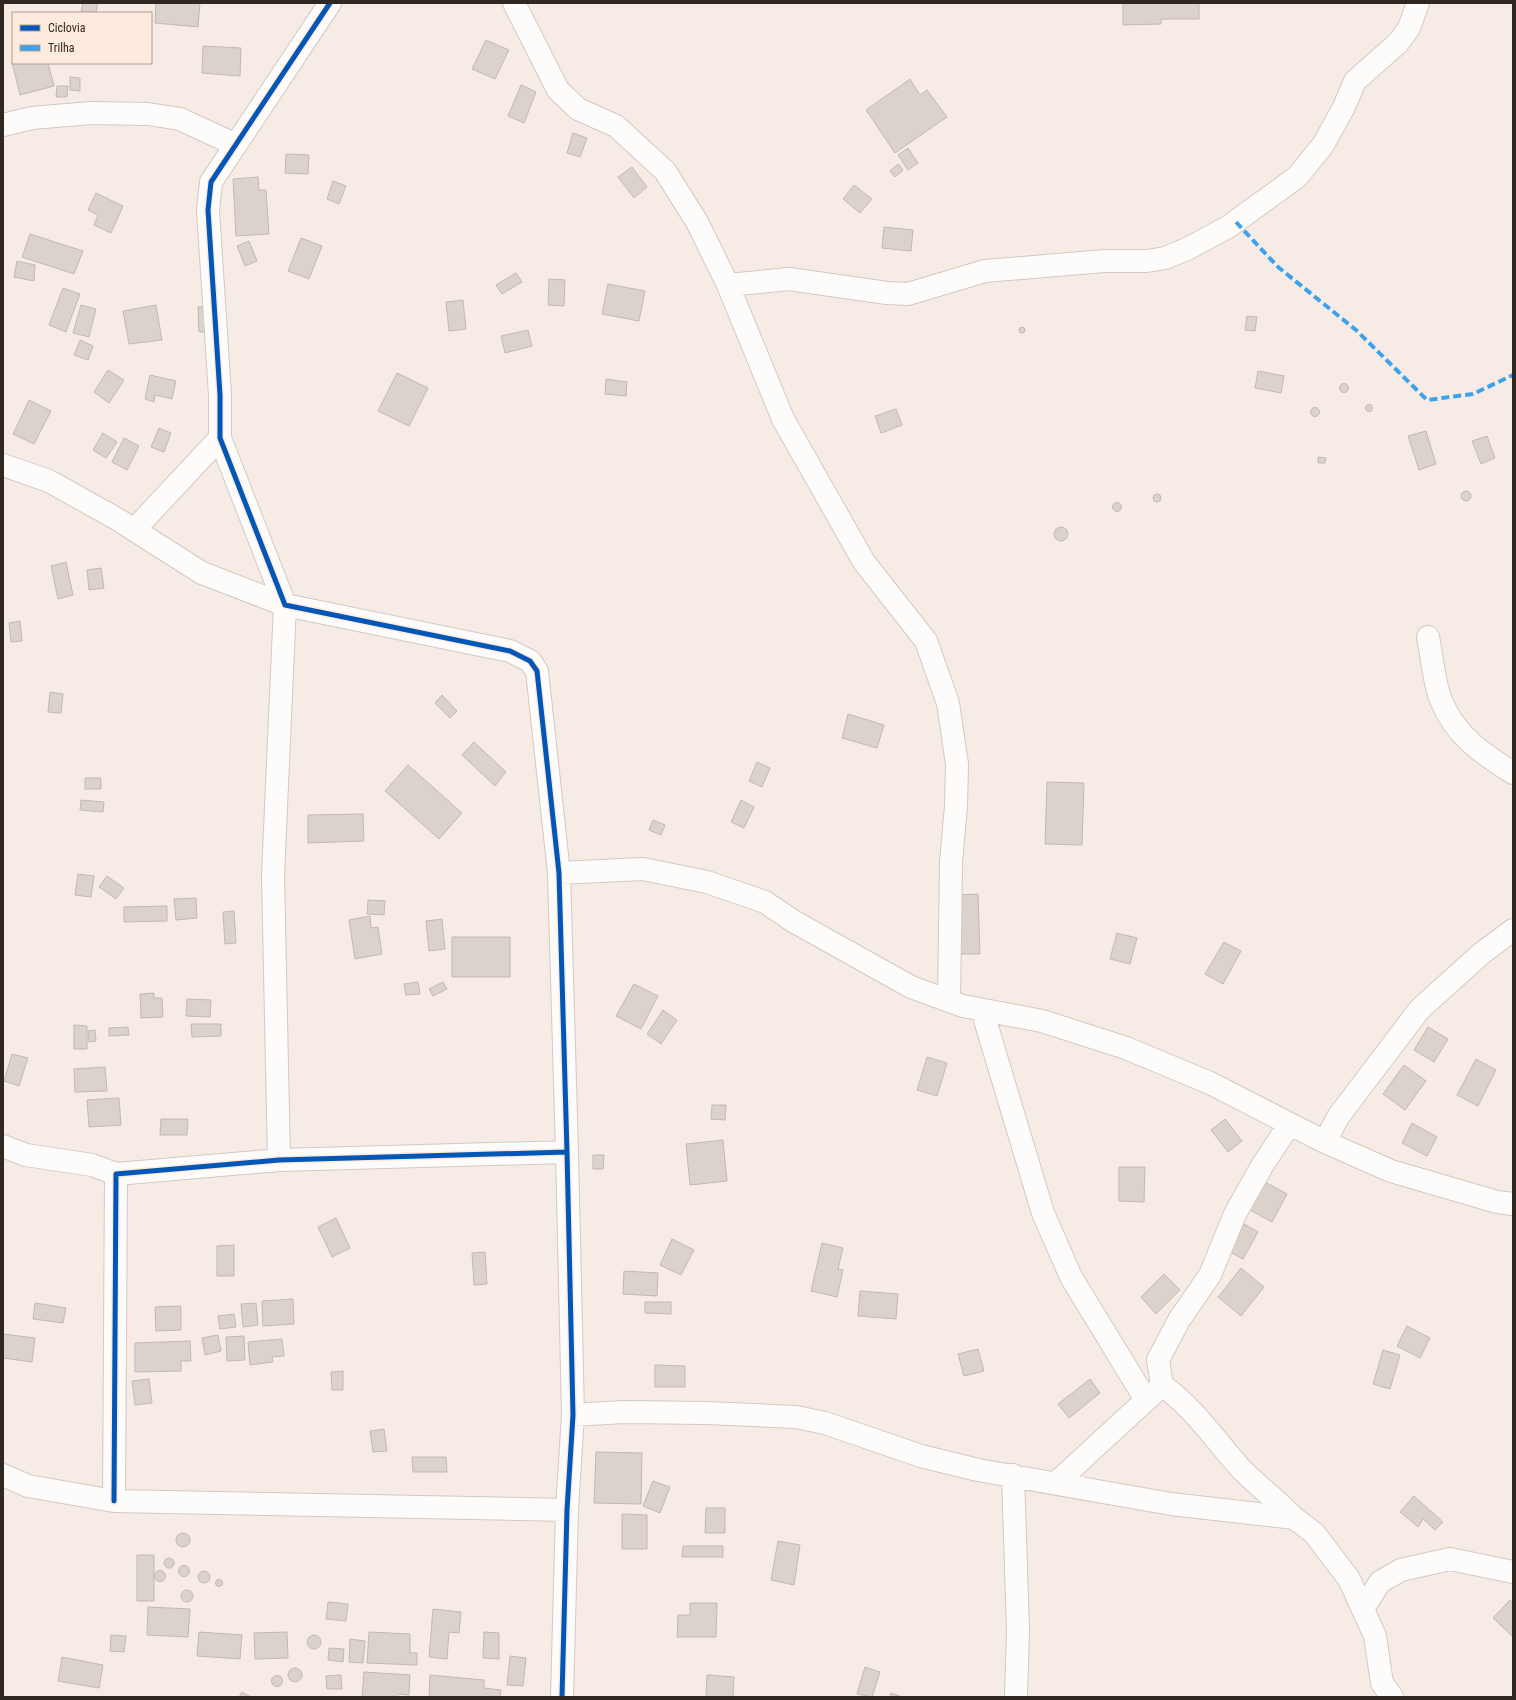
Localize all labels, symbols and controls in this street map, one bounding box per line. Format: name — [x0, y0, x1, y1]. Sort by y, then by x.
legend — [12, 12, 152, 64]
text: Ciclovia — [48, 21, 86, 35]
text: Trilha — [48, 41, 75, 55]

